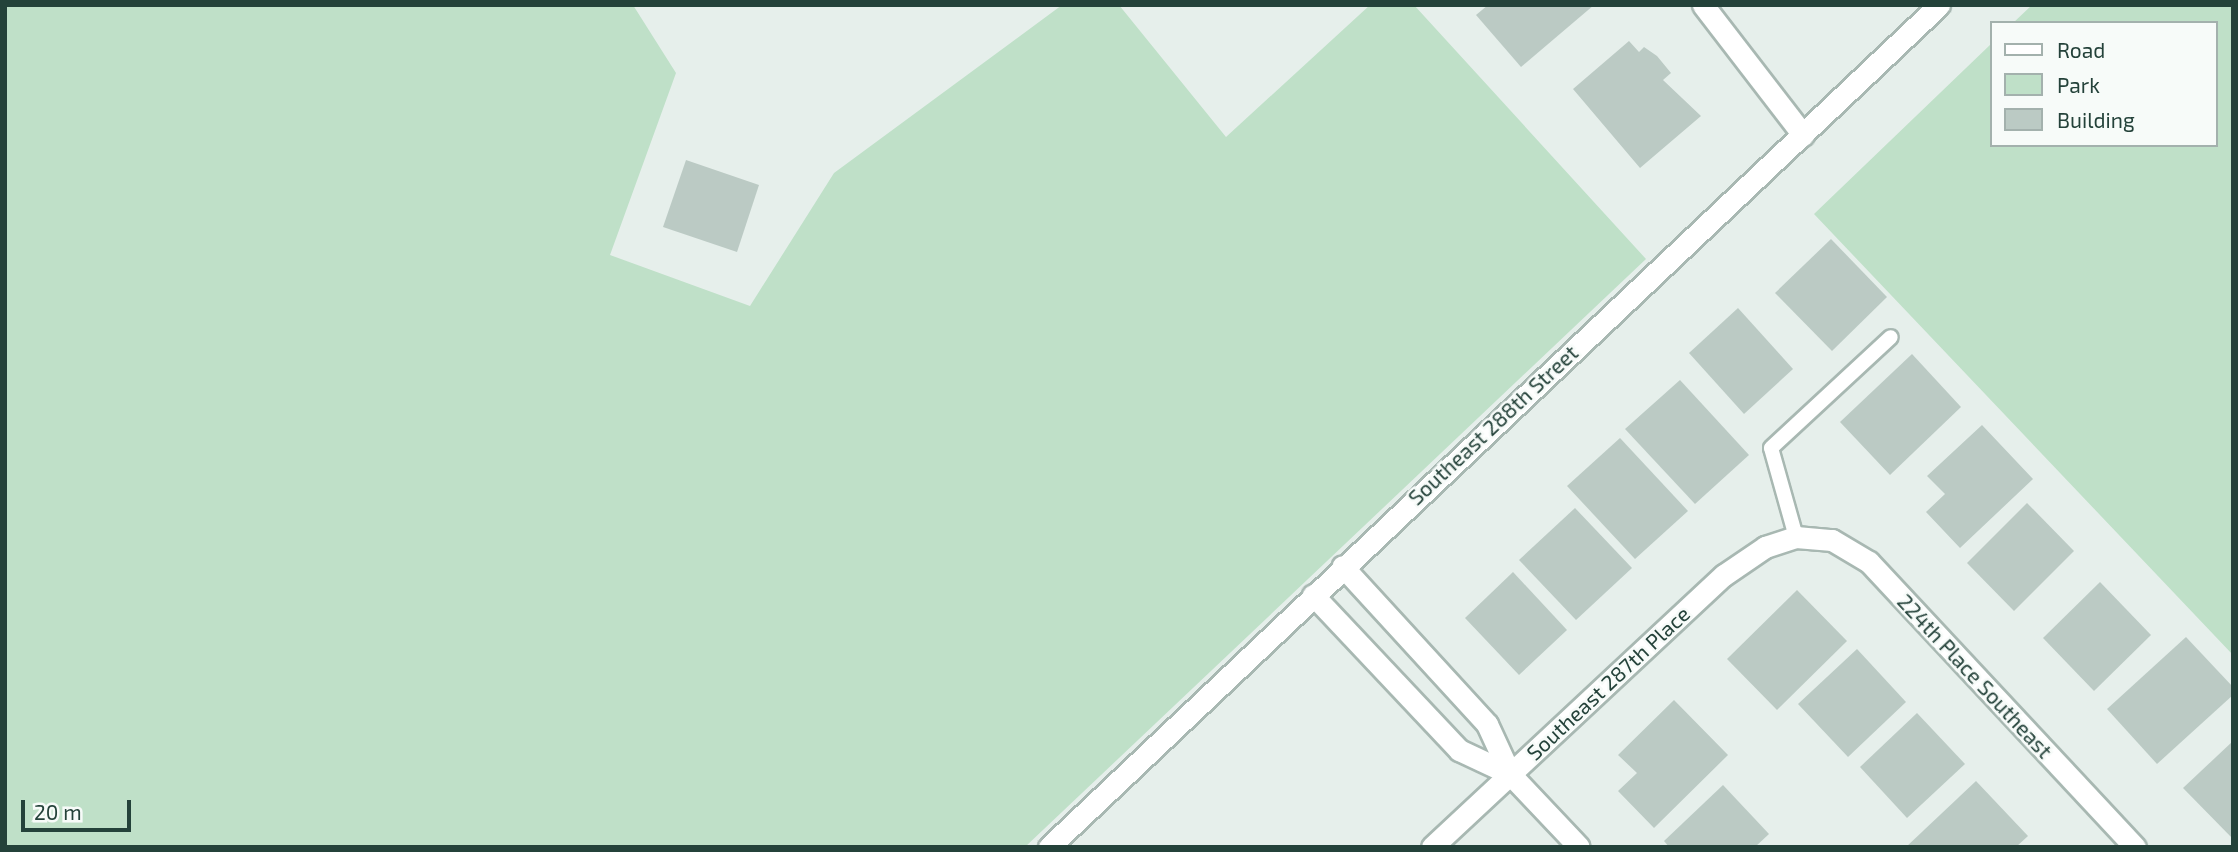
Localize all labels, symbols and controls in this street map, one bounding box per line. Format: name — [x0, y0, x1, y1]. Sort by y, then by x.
legend — [1990, 21, 2217, 147]
text: Road — [2057, 37, 2105, 62]
text: Park — [2057, 72, 2100, 97]
text: Building — [2057, 107, 2135, 132]
street label: Southeast 288th Street — [1403, 340, 1583, 510]
street label: 224th Place Southeast — [1892, 589, 2058, 763]
street label: Southeast 287th Place — [1521, 601, 1695, 765]
scale bar — [24, 786, 135, 830]
text: 20 m — [34, 799, 82, 824]

